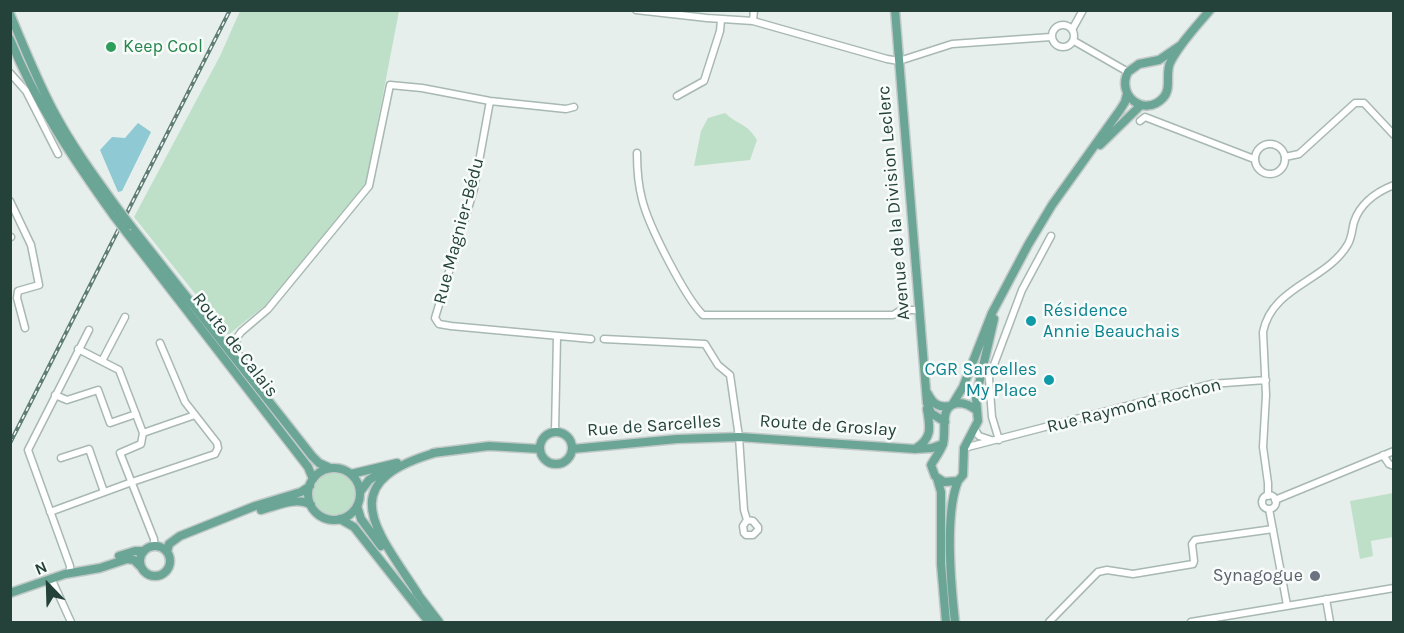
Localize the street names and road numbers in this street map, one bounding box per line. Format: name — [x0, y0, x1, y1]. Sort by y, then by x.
street label: Avenue de la Division Leclerc — [873, 85, 915, 321]
street label: Rue Magnier-Bédu — [429, 155, 489, 307]
street label: Route de Calais — [187, 288, 283, 402]
street label: Rue Raymond Rochon — [1045, 374, 1223, 438]
street label: Route de Groslay — [759, 410, 897, 442]
street label: Rue de Sarcelles — [586, 411, 722, 441]

